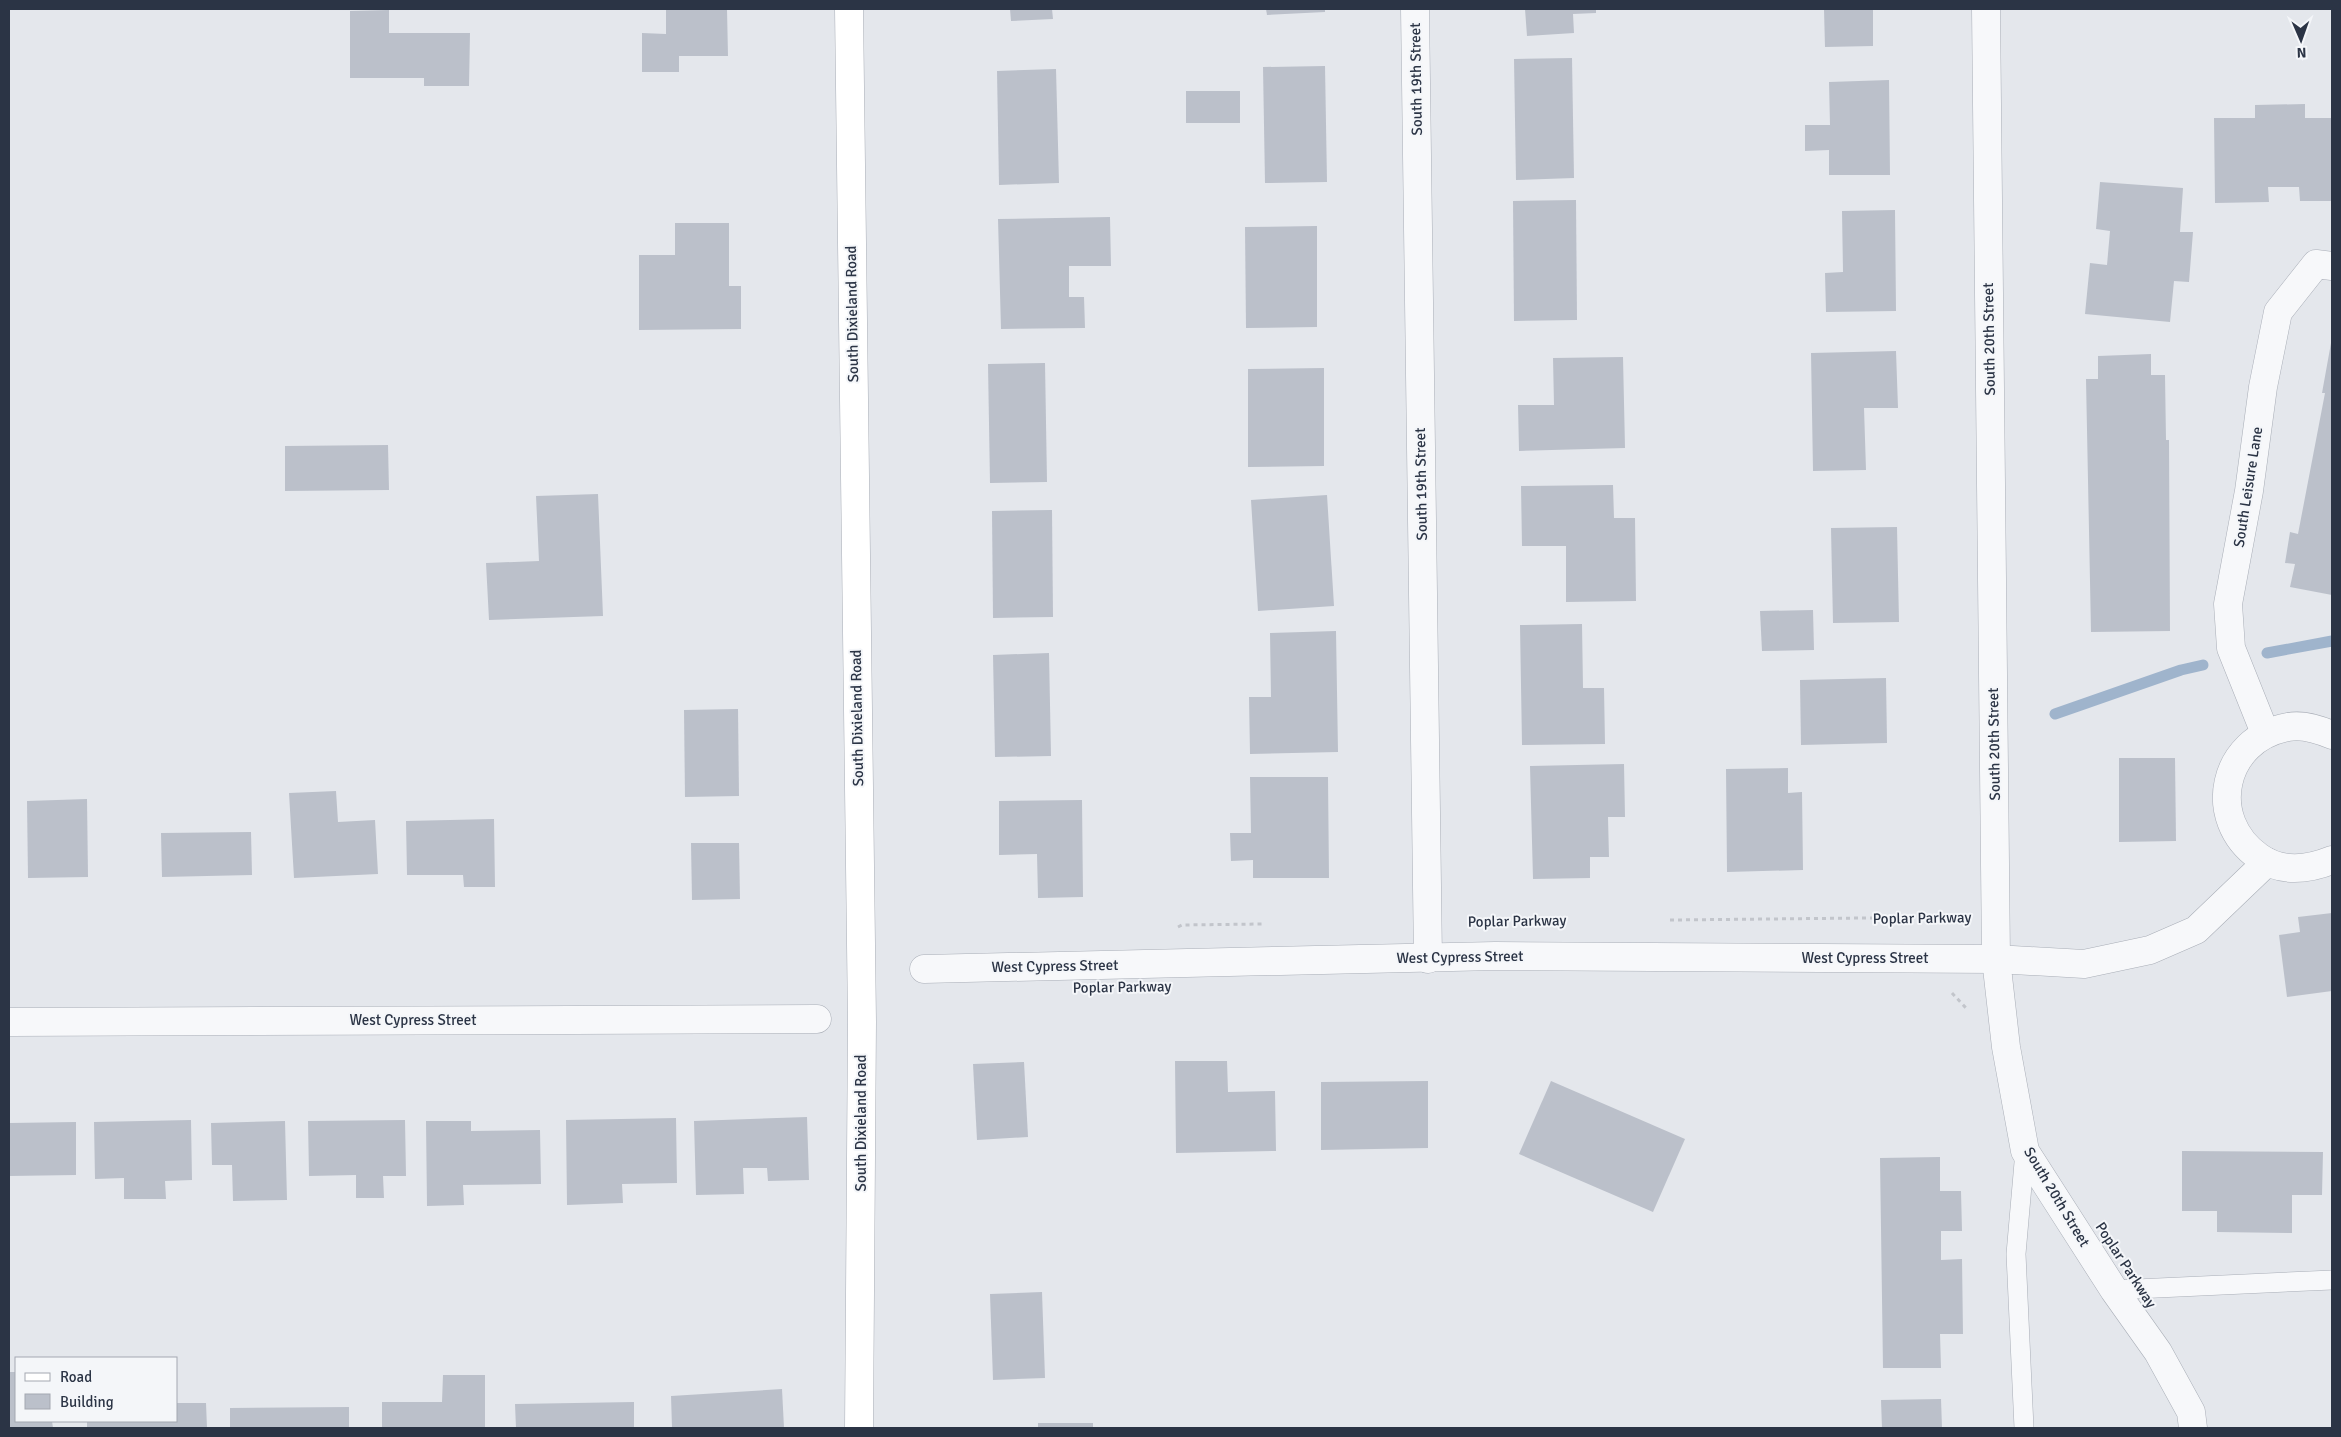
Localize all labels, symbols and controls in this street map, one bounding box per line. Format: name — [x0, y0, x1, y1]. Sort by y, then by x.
north arrow — [2276, 15, 2326, 65]
street label: South 19th Street — [1406, 22, 1426, 136]
text: N — [2296, 44, 2307, 61]
street label: South Dixieland Road — [842, 245, 862, 383]
street label: South 20th Street — [1979, 282, 1999, 396]
street label: South Leisure Lane — [2230, 425, 2266, 549]
street label: South 19th Street — [1411, 427, 1431, 541]
street label: South Dixieland Road — [847, 649, 867, 787]
street label: South 20th Street — [1984, 687, 2004, 801]
street label: Poplar Parkway — [1873, 908, 1971, 928]
street label: Poplar Parkway — [1468, 911, 1566, 931]
street label: West Cypress Street — [1396, 947, 1524, 967]
street label: West Cypress Street — [1801, 949, 1929, 967]
street label: West Cypress Street — [991, 956, 1119, 976]
street label: Poplar Parkway — [1073, 977, 1171, 997]
street label: West Cypress Street — [349, 1011, 477, 1029]
street label: South Dixieland Road — [852, 1055, 870, 1191]
street label: South 20th Street — [2020, 1144, 2094, 1250]
street label: Poplar Parkway — [2092, 1219, 2160, 1311]
legend — [15, 1357, 178, 1422]
text: Road — [60, 1368, 92, 1386]
text: Building — [60, 1393, 114, 1411]

